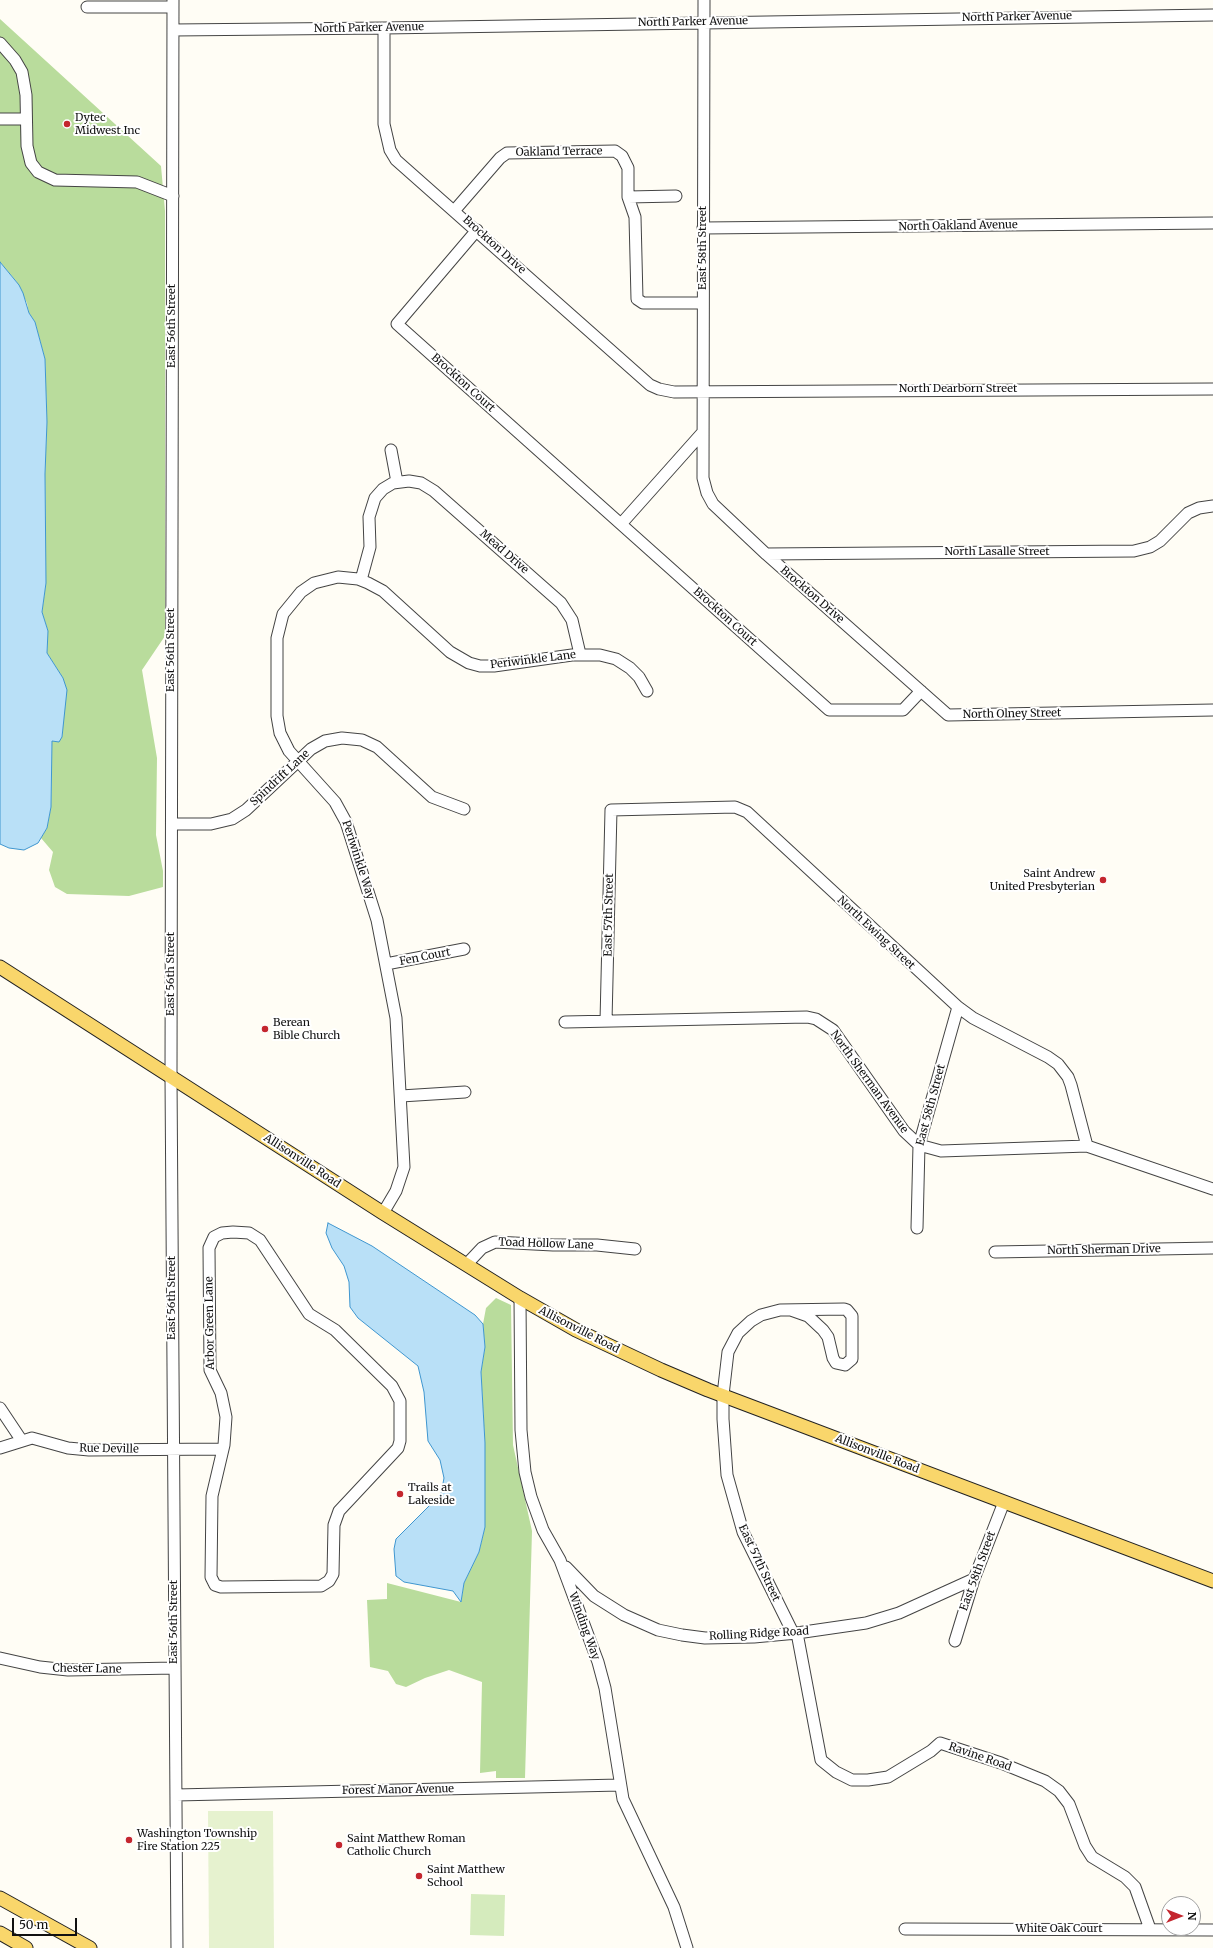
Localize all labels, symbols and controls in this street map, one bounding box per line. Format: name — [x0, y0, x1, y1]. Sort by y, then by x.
street label: North Parker Avenue — [962, 9, 1072, 25]
street label: North Parker Avenue — [638, 14, 748, 30]
street label: North Parker Avenue — [314, 20, 424, 36]
place label: Dytec Midwest Inc — [75, 111, 140, 137]
marker: Dytec Midwest Inc — [62, 119, 72, 129]
street label: Oakland Terrace — [516, 145, 602, 159]
street label: East 58th Street — [696, 206, 710, 290]
street label: Brockton Drive — [460, 213, 528, 277]
street label: North Oakland Avenue — [898, 218, 1018, 234]
street label: East 56th Street — [165, 284, 179, 368]
street label: Brockton Court — [428, 351, 498, 415]
street label: North Dearborn Street — [899, 382, 1017, 396]
street label: Mead Drive — [477, 527, 531, 577]
street label: North Lasalle Street — [944, 545, 1050, 559]
street label: Brockton Drive — [777, 564, 847, 626]
street label: Brockton Court — [690, 585, 760, 649]
street label: East 56th Street — [164, 608, 178, 692]
street label: Periwinkle Lane — [489, 648, 577, 672]
street label: North Olney Street — [963, 707, 1061, 721]
street label: Spindrift Lane — [248, 747, 312, 809]
street label: Periwinkle Way — [339, 819, 377, 901]
place label: Saint Andrew United Presbyterian — [990, 867, 1095, 893]
street label: East 57th Street — [602, 873, 616, 957]
marker: Saint Andrew United Presbyterian — [1098, 875, 1108, 885]
street label: North Ewing Street — [834, 894, 918, 972]
street label: East 56th Street — [164, 932, 178, 1016]
street label: Fen Court — [398, 946, 452, 968]
place label: Berean Bible Church — [273, 1016, 340, 1042]
marker: Berean Bible Church — [260, 1024, 270, 1034]
street label: North Sherman Avenue — [827, 1028, 911, 1136]
street label: East 58th Street — [914, 1063, 948, 1147]
street label: Allisonville Road — [261, 1131, 343, 1191]
street label: Toad Hollow Lane — [498, 1236, 594, 1252]
street label: North Sherman Drive — [1047, 1242, 1161, 1258]
street label: East 56th Street — [165, 1256, 179, 1340]
street label: Arbor Green Lane — [203, 1276, 217, 1370]
street label: Allisonville Road — [536, 1304, 622, 1356]
street label: Allisonville Road — [833, 1432, 921, 1476]
street label: Rue Deville — [79, 1442, 139, 1456]
place label: Trails at Lakeside — [408, 1481, 455, 1507]
marker: Trails at Lakeside — [395, 1489, 405, 1499]
street label: East 57th Street — [735, 1523, 783, 1603]
street label: East 58th Street — [957, 1529, 999, 1613]
street label: East 56th Street — [167, 1580, 181, 1664]
street label: Winding Way — [566, 1590, 602, 1662]
street label: Rolling Ridge Road — [709, 1625, 809, 1643]
street label: Chester Lane — [52, 1662, 122, 1676]
street label: Ravine Road — [947, 1740, 1013, 1774]
street label: Forest Manor Avenue — [342, 1782, 454, 1798]
place label: Washington Township Fire Station 225 — [137, 1827, 257, 1853]
place label: Saint Matthew Roman Catholic Church — [347, 1832, 466, 1858]
marker: Washington Township Fire Station 225 — [124, 1835, 134, 1845]
marker: Saint Matthew Roman Catholic Church — [334, 1840, 344, 1850]
place label: Saint Matthew School — [427, 1863, 505, 1889]
marker: Saint Matthew School — [414, 1871, 424, 1881]
north arrow — [1161, 1896, 1201, 1936]
scale bar — [14, 1910, 79, 1936]
text: N — [1185, 1912, 1199, 1920]
text: 50 m — [19, 1917, 48, 1932]
street label: White Oak Court — [1015, 1922, 1103, 1936]

